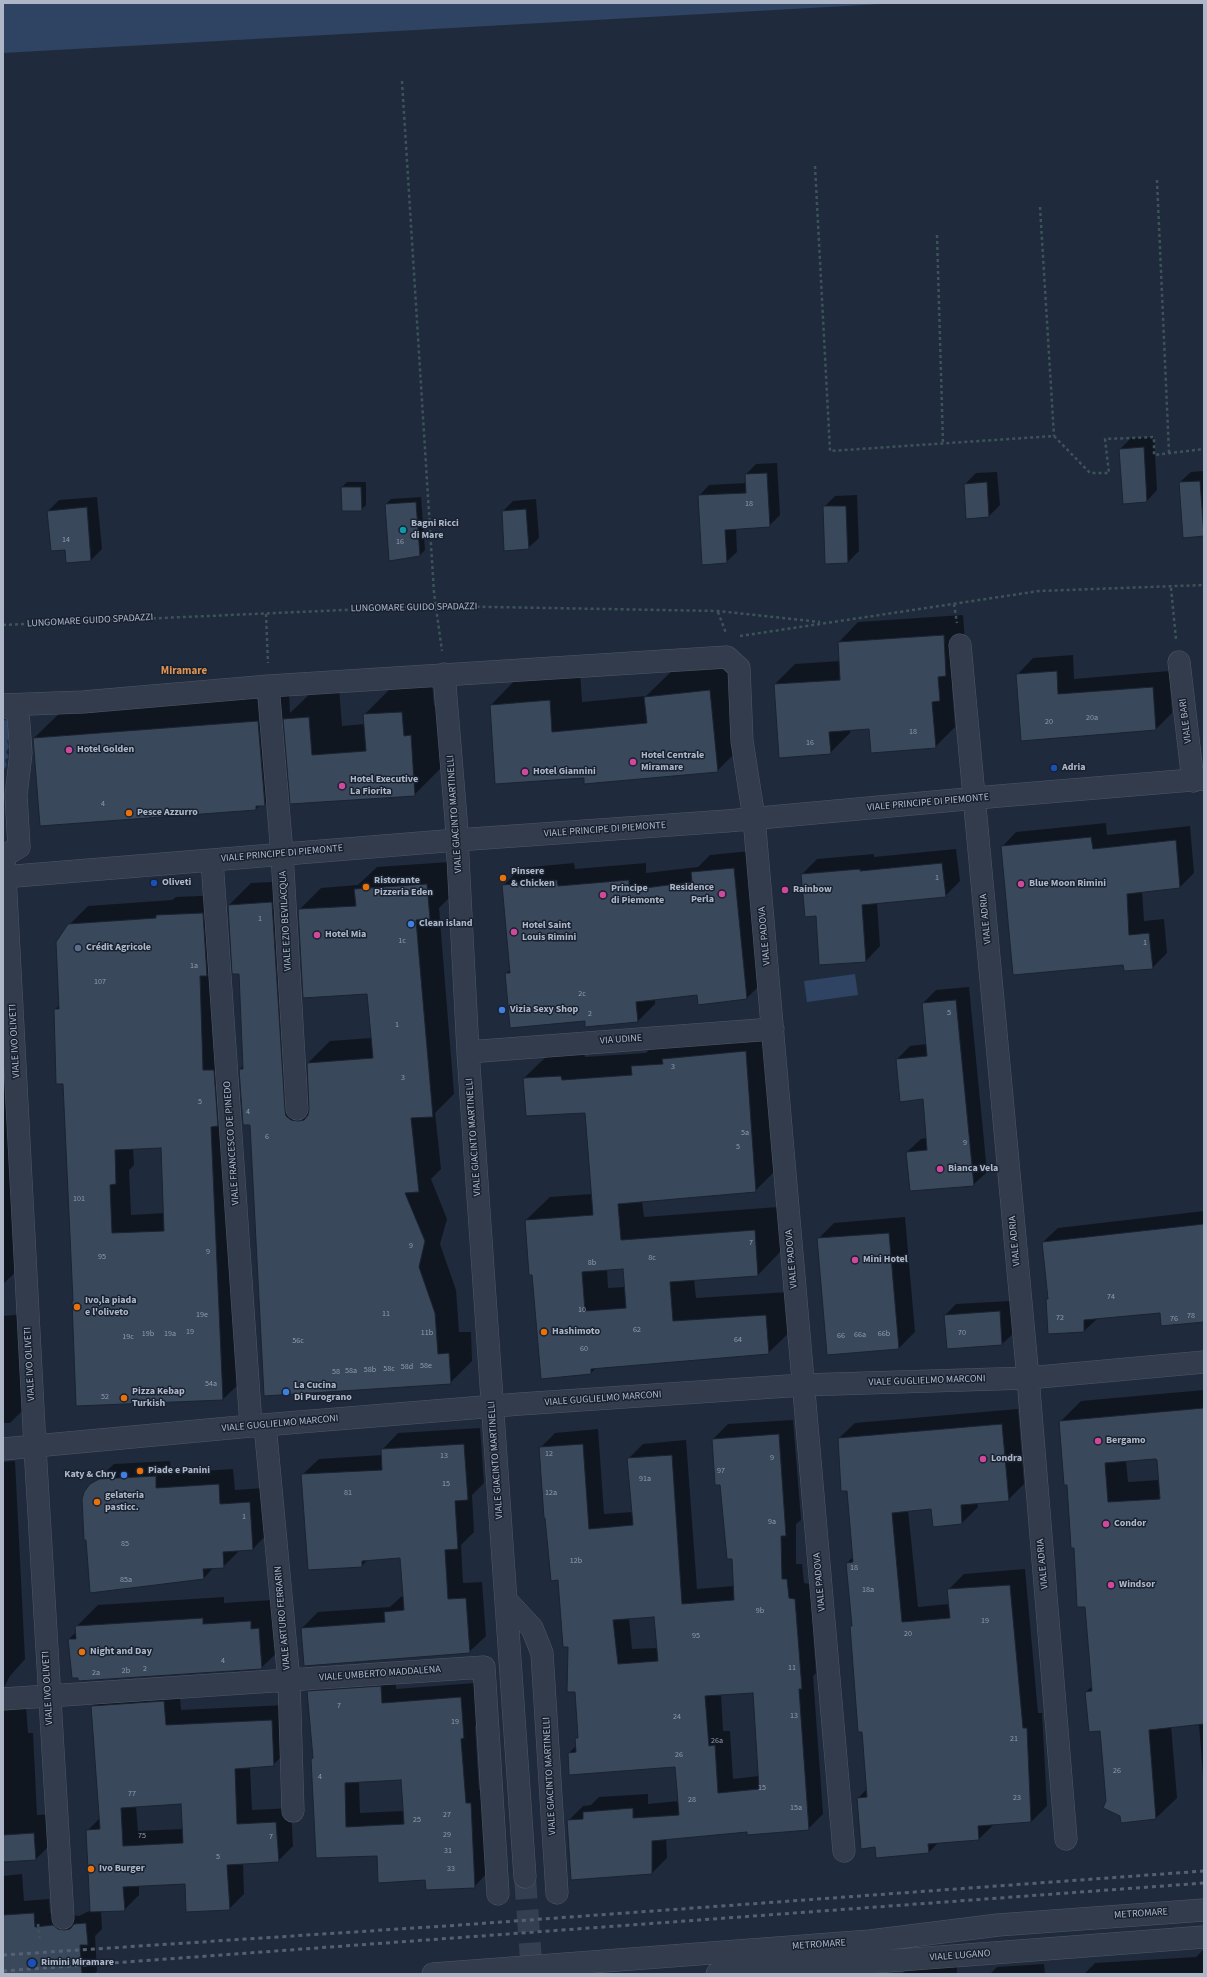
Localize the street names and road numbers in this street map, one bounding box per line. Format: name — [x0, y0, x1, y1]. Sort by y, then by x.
street label: LUNGOMARE GUIDO SPADAZZI — [351, 601, 477, 615]
street label: LUNGOMARE GUIDO SPADAZZI — [26, 612, 154, 630]
street label: VIALE BARI — [1177, 698, 1195, 744]
street label: VIALE GIACINTO MARTINELLI — [445, 755, 465, 873]
street label: VIALE PRINCIPE DI PIEMONTE — [867, 792, 989, 814]
street label: VIALE PRINCIPE DI PIEMONTE — [544, 820, 666, 840]
street label: VIALE PRINCIPE DI PIEMONTE — [221, 843, 343, 865]
street label: VIALE EZIO BEVILACQUA — [277, 871, 295, 971]
street label: VIALE ADRIA — [978, 893, 994, 945]
street label: VIALE PADOVA — [756, 906, 774, 966]
street label: VIALE IVO OLIVETI — [7, 1004, 23, 1078]
street label: VIA UDINE — [600, 1033, 642, 1047]
street label: VIALE GIACINTO MARTINELLI — [464, 1078, 484, 1196]
street label: VIALE FRANCESCO DE PINEDO — [222, 1081, 242, 1205]
street label: VIALE ADRIA — [1007, 1215, 1023, 1267]
street label: VIALE PADOVA — [783, 1229, 801, 1289]
street label: VIALE IVO OLIVETI — [22, 1327, 38, 1401]
street label: VIALE GUGLIELMO MARCONI — [868, 1373, 986, 1389]
street label: VIALE GUGLIELMO MARCONI — [544, 1389, 662, 1409]
street label: VIALE GIACINTO MARTINELLI — [486, 1401, 506, 1519]
street label: VIALE GUGLIELMO MARCONI — [221, 1413, 339, 1435]
street label: VIALE ADRIA — [1035, 1538, 1051, 1590]
street label: VIALE PADOVA — [811, 1552, 829, 1612]
street label: VIALE ARTURO FERRARIN — [272, 1566, 294, 1670]
street label: VIALE IVO OLIVETI — [40, 1651, 56, 1725]
street label: VIALE UMBERTO MADDALENA — [319, 1664, 441, 1684]
street label: VIALE GIACINTO MARTINELLI — [541, 1717, 559, 1835]
street label: METROMARE — [1114, 1906, 1168, 1922]
street label: METROMARE — [792, 1937, 846, 1953]
street label: VIALE LUGANO — [929, 1948, 991, 1964]

